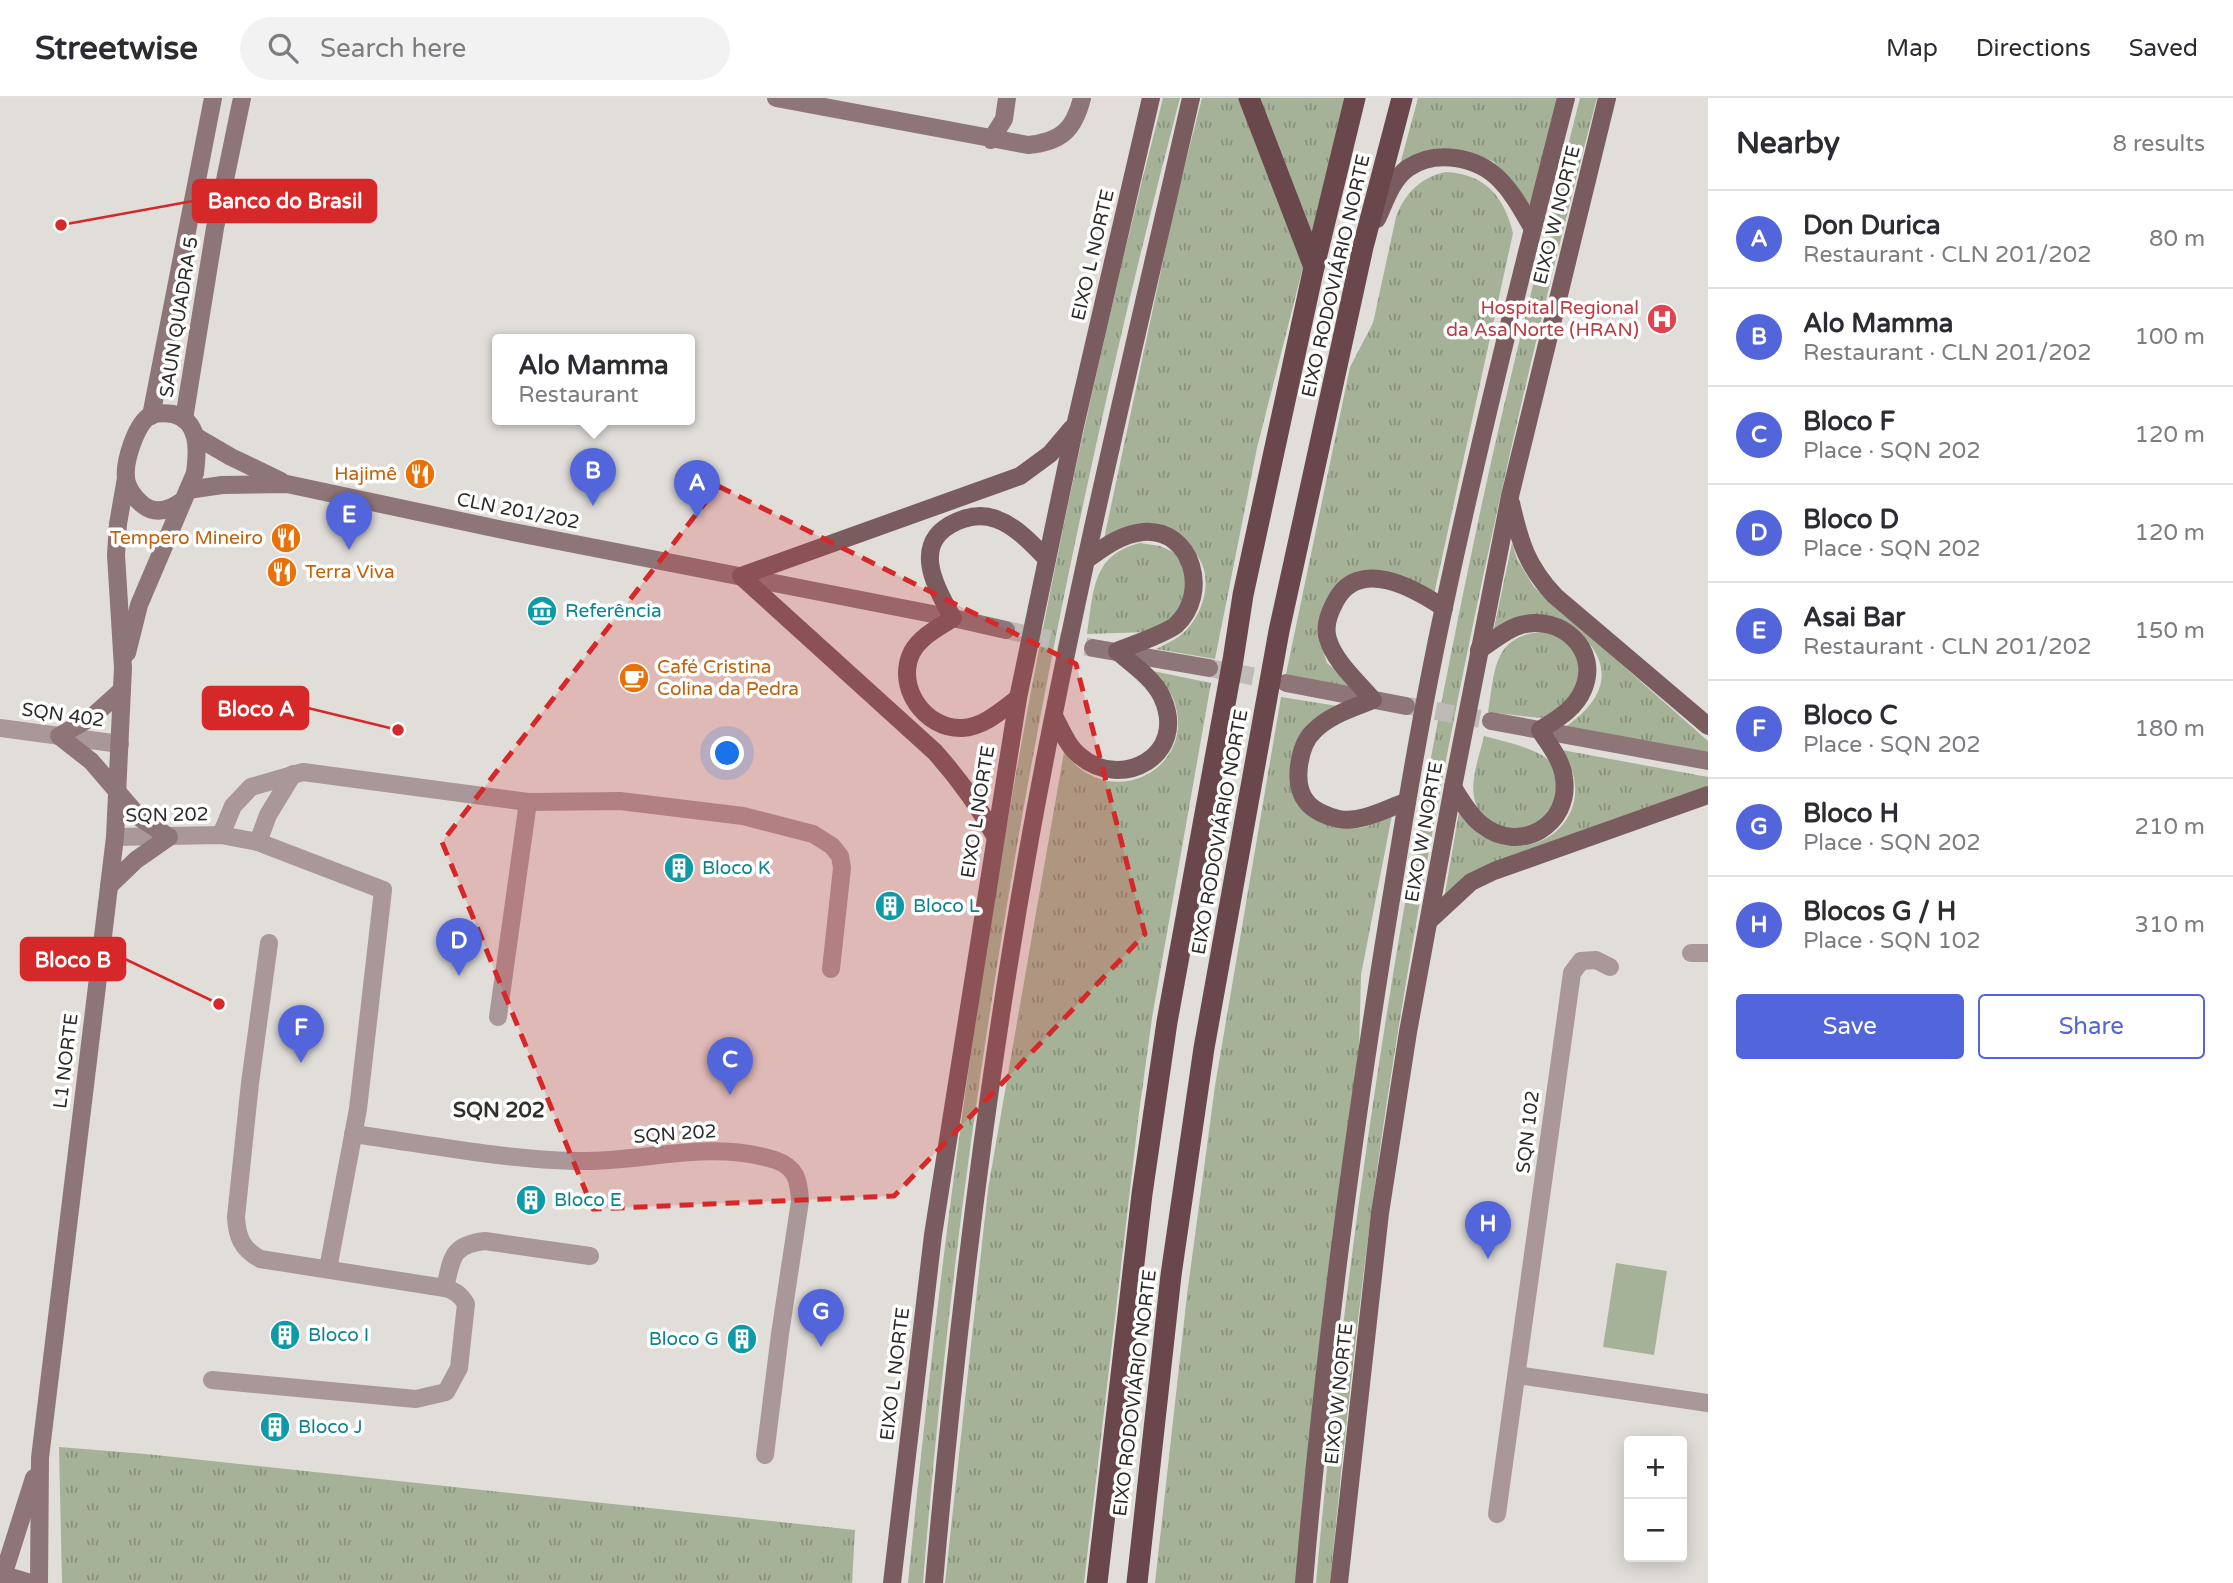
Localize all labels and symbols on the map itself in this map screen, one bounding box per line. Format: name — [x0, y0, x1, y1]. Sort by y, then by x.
street label: EIXO W NORTE — [1529, 143, 1585, 287]
street label: EIXO RODOVIÁRIO NORTE — [1296, 152, 1375, 400]
callout: Banco do Brasil — [193, 180, 376, 222]
street label: EIXO L NORTE — [1067, 187, 1119, 323]
text: Banco do Brasil — [208, 189, 362, 214]
street label: SAUN QUADRA 5 — [155, 235, 203, 399]
place label: Hospital Regional da Asa Norte (HRAN) — [1446, 297, 1639, 341]
hospital icon: Hospital Regional da Asa Norte (HRAN) — [1645, 302, 1679, 336]
pin: B — [570, 448, 616, 506]
restaurant icon: Hajimê — [403, 457, 437, 491]
pin: A — [674, 460, 720, 518]
place label: Hajimê — [334, 463, 397, 485]
street label: CLN 201/202 — [455, 488, 581, 534]
pin: E — [326, 492, 372, 550]
restaurant icon: Tempero Mineiro — [269, 521, 303, 555]
place label: Tempero Mineiro — [110, 527, 263, 549]
restaurant icon: Terra Viva — [265, 555, 299, 589]
place label: Terra Viva — [305, 561, 395, 583]
museum icon: Referência — [525, 594, 559, 628]
place label: Referência — [565, 600, 662, 622]
place label: Café Cristina Colina da Pedra — [657, 656, 799, 700]
cafe icon: Café Cristina Colina da Pedra — [617, 661, 651, 695]
callout: Bloco A — [203, 687, 308, 729]
text: Bloco A — [217, 697, 295, 722]
street label: SQN 402 — [20, 698, 106, 732]
street label: EIXO RODOVIÁRIO NORTE — [1187, 708, 1252, 956]
your location — [710, 736, 744, 770]
street label: EIXO L NORTE — [957, 744, 999, 880]
street label: EIXO W NORTE — [1401, 760, 1447, 904]
street label: SQN 202 — [125, 803, 209, 827]
building icon: Bloco K — [662, 851, 696, 885]
place label: Bloco K — [702, 857, 771, 879]
building icon: Bloco L — [873, 889, 907, 923]
place label: Bloco L — [913, 895, 980, 917]
pin: D — [436, 918, 482, 976]
callout: Bloco B — [21, 938, 125, 980]
text: Bloco B — [35, 948, 111, 973]
pin: F — [278, 1005, 324, 1063]
street label: L1 NORTE — [49, 1012, 83, 1110]
pin: C — [707, 1037, 753, 1095]
street label: SQN 102 — [1512, 1089, 1544, 1175]
district label: SQN 202 — [453, 1098, 545, 1123]
street label: SQN 202 — [633, 1120, 717, 1148]
building icon: Bloco E — [514, 1183, 548, 1217]
place label: Bloco E — [554, 1189, 622, 1211]
pin: H — [1465, 1201, 1511, 1259]
street label: EIXO RODOVIÁRIO NORTE — [1108, 1268, 1161, 1518]
pin: G — [798, 1289, 844, 1347]
street label: EIXO L NORTE — [876, 1306, 914, 1442]
building icon: Bloco I — [268, 1318, 302, 1352]
building icon: Bloco G — [725, 1322, 759, 1356]
street label: EIXO W NORTE — [1321, 1322, 1357, 1466]
place label: Bloco I — [308, 1324, 369, 1346]
place label: Bloco G — [649, 1328, 719, 1350]
building icon: Bloco J — [258, 1410, 292, 1444]
place label: Bloco J — [298, 1416, 363, 1438]

